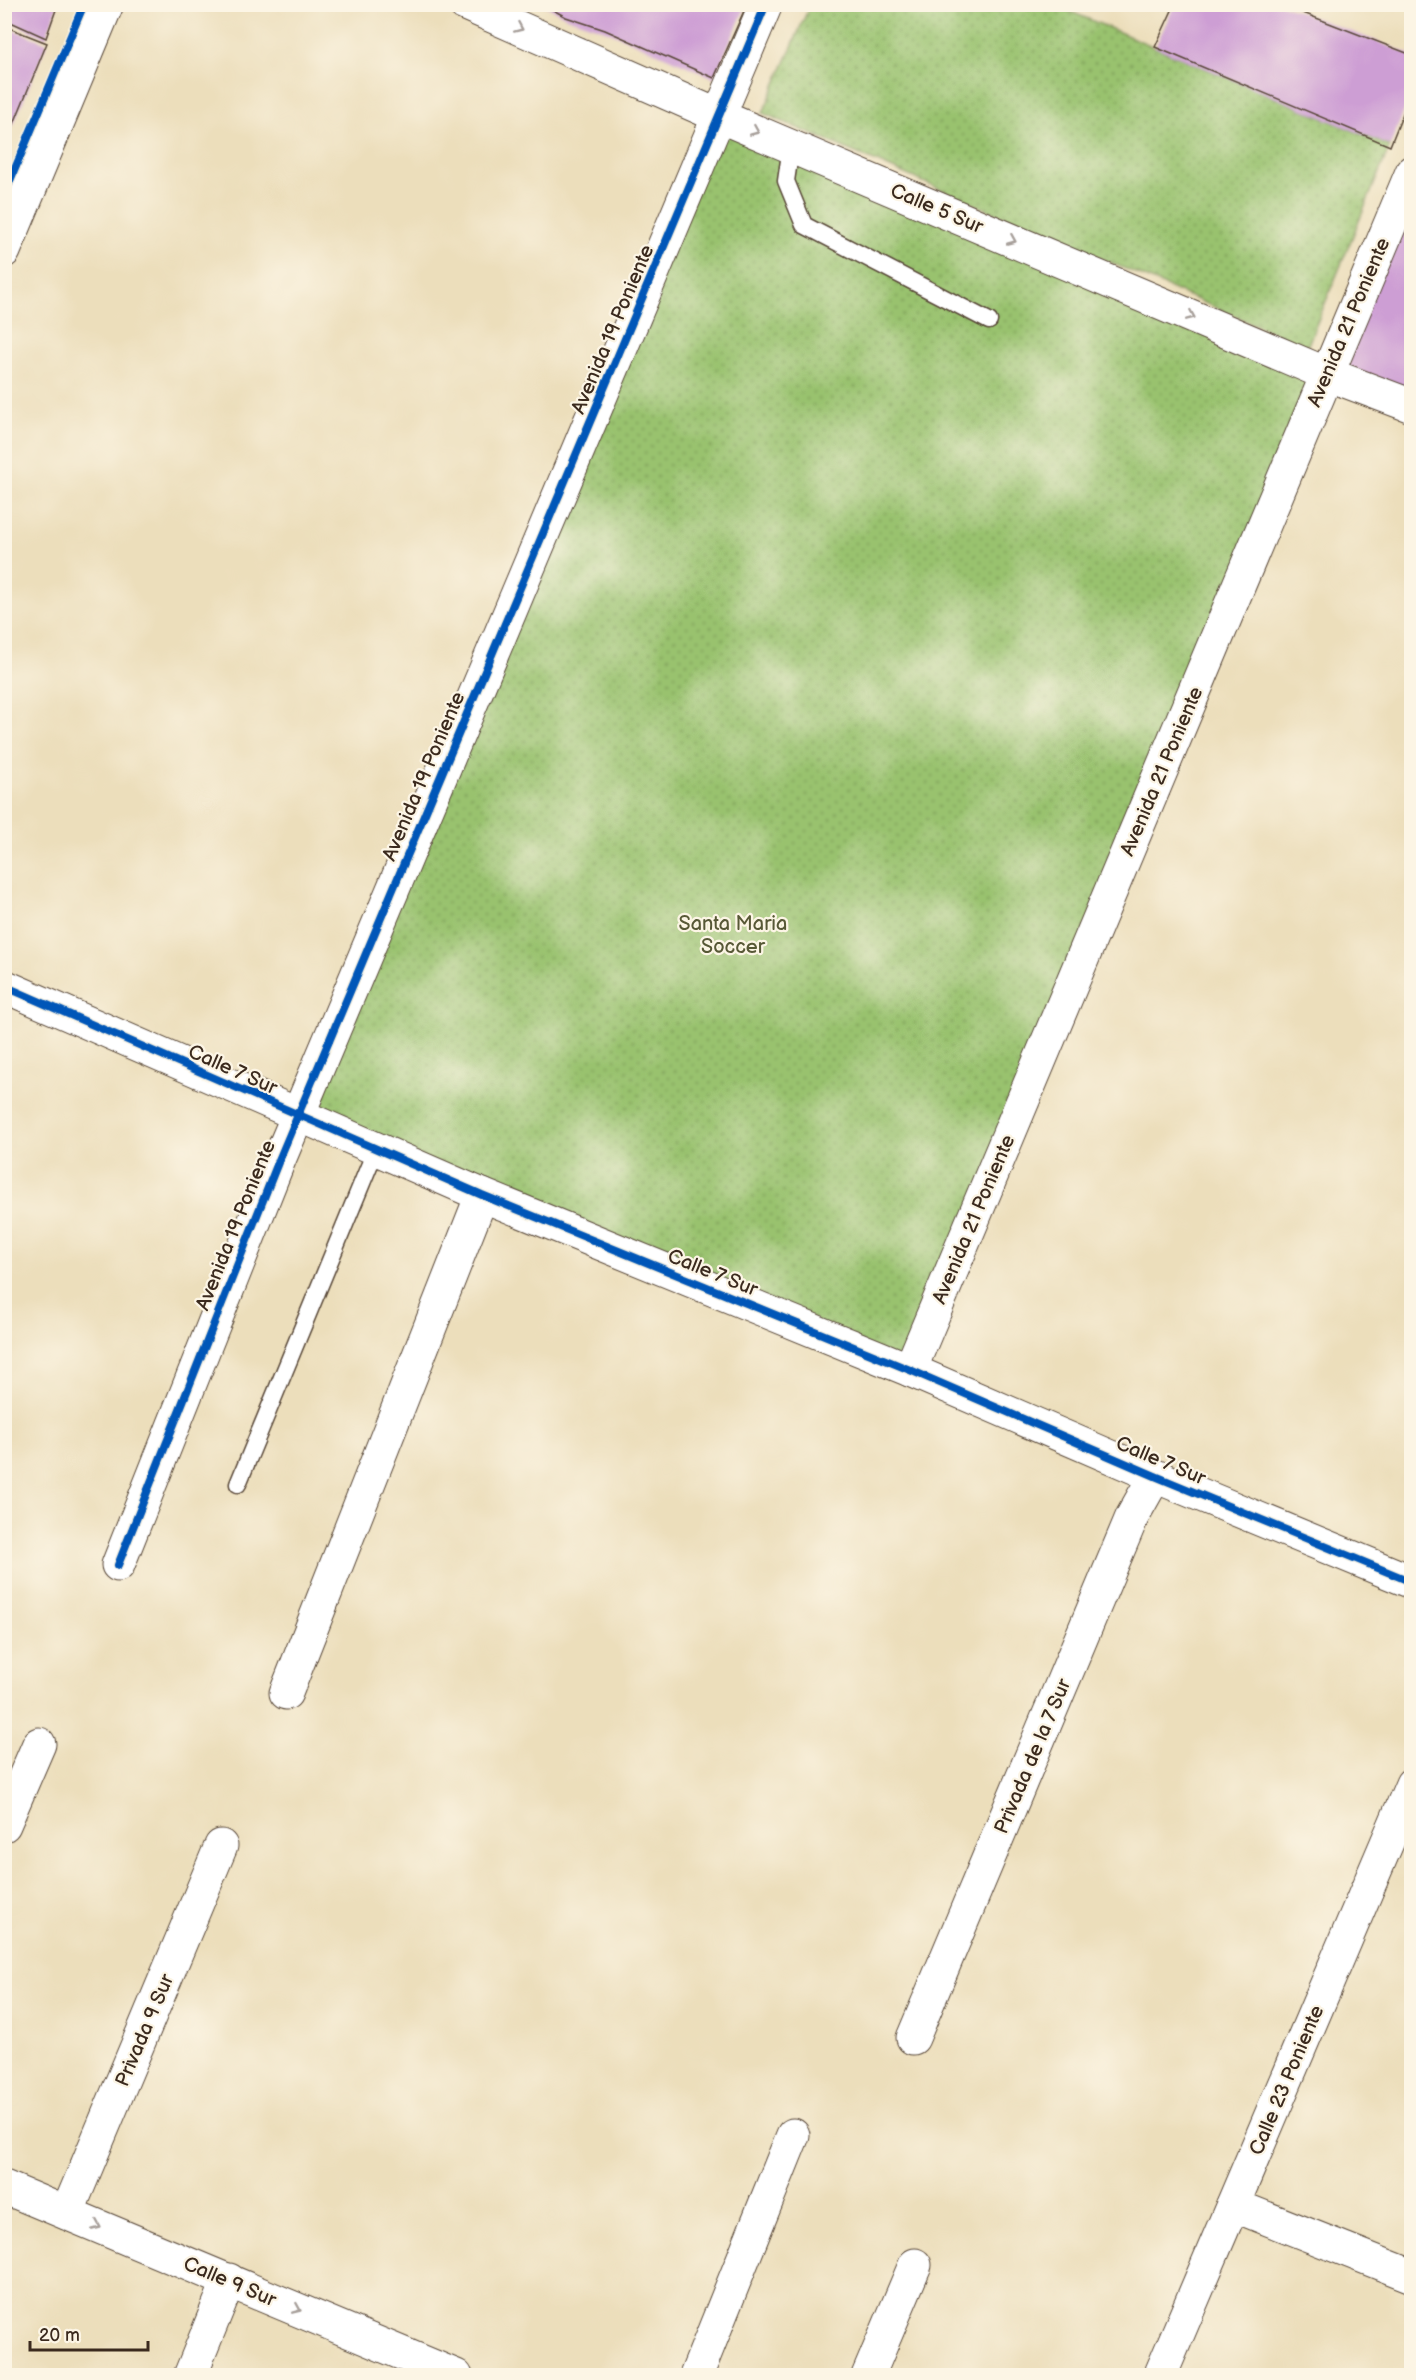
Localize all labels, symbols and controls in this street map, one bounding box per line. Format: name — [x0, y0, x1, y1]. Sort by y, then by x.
one-way arrow — [512, 21, 523, 33]
one-way arrow — [749, 124, 760, 136]
street label: Calle 5 Sur — [887, 179, 987, 240]
one-way arrow — [1006, 233, 1017, 245]
street label: Avenida 21 Poniente — [1302, 234, 1395, 411]
street label: Avenida 19 Poniente — [566, 241, 659, 418]
one-way arrow — [1185, 309, 1196, 321]
street label: Avenida 21 Poniente — [1115, 683, 1208, 860]
street label: Avenida 19 Poniente — [377, 688, 470, 865]
park label: Santa Maria Soccer — [679, 912, 787, 959]
street label: Calle 7 Sur — [184, 1040, 282, 1101]
street label: Avenida 21 Poniente — [927, 1131, 1020, 1308]
street label: Avenida 19 Poniente — [191, 1137, 281, 1314]
street label: Calle 7 Sur — [664, 1244, 762, 1302]
street label: Calle 7 Sur — [1112, 1431, 1210, 1491]
street label: Privada de la 7 Sur — [989, 1675, 1077, 1837]
street label: Privada 9 Sur — [110, 1970, 180, 2090]
street label: Calle 23 Poniente — [1245, 2002, 1329, 2159]
one-way arrow — [91, 2219, 102, 2231]
street label: Calle 9 Sur — [180, 2252, 280, 2313]
one-way arrow — [290, 2302, 301, 2314]
scale bar — [30, 2314, 148, 2352]
text: 20 m — [39, 2325, 80, 2346]

